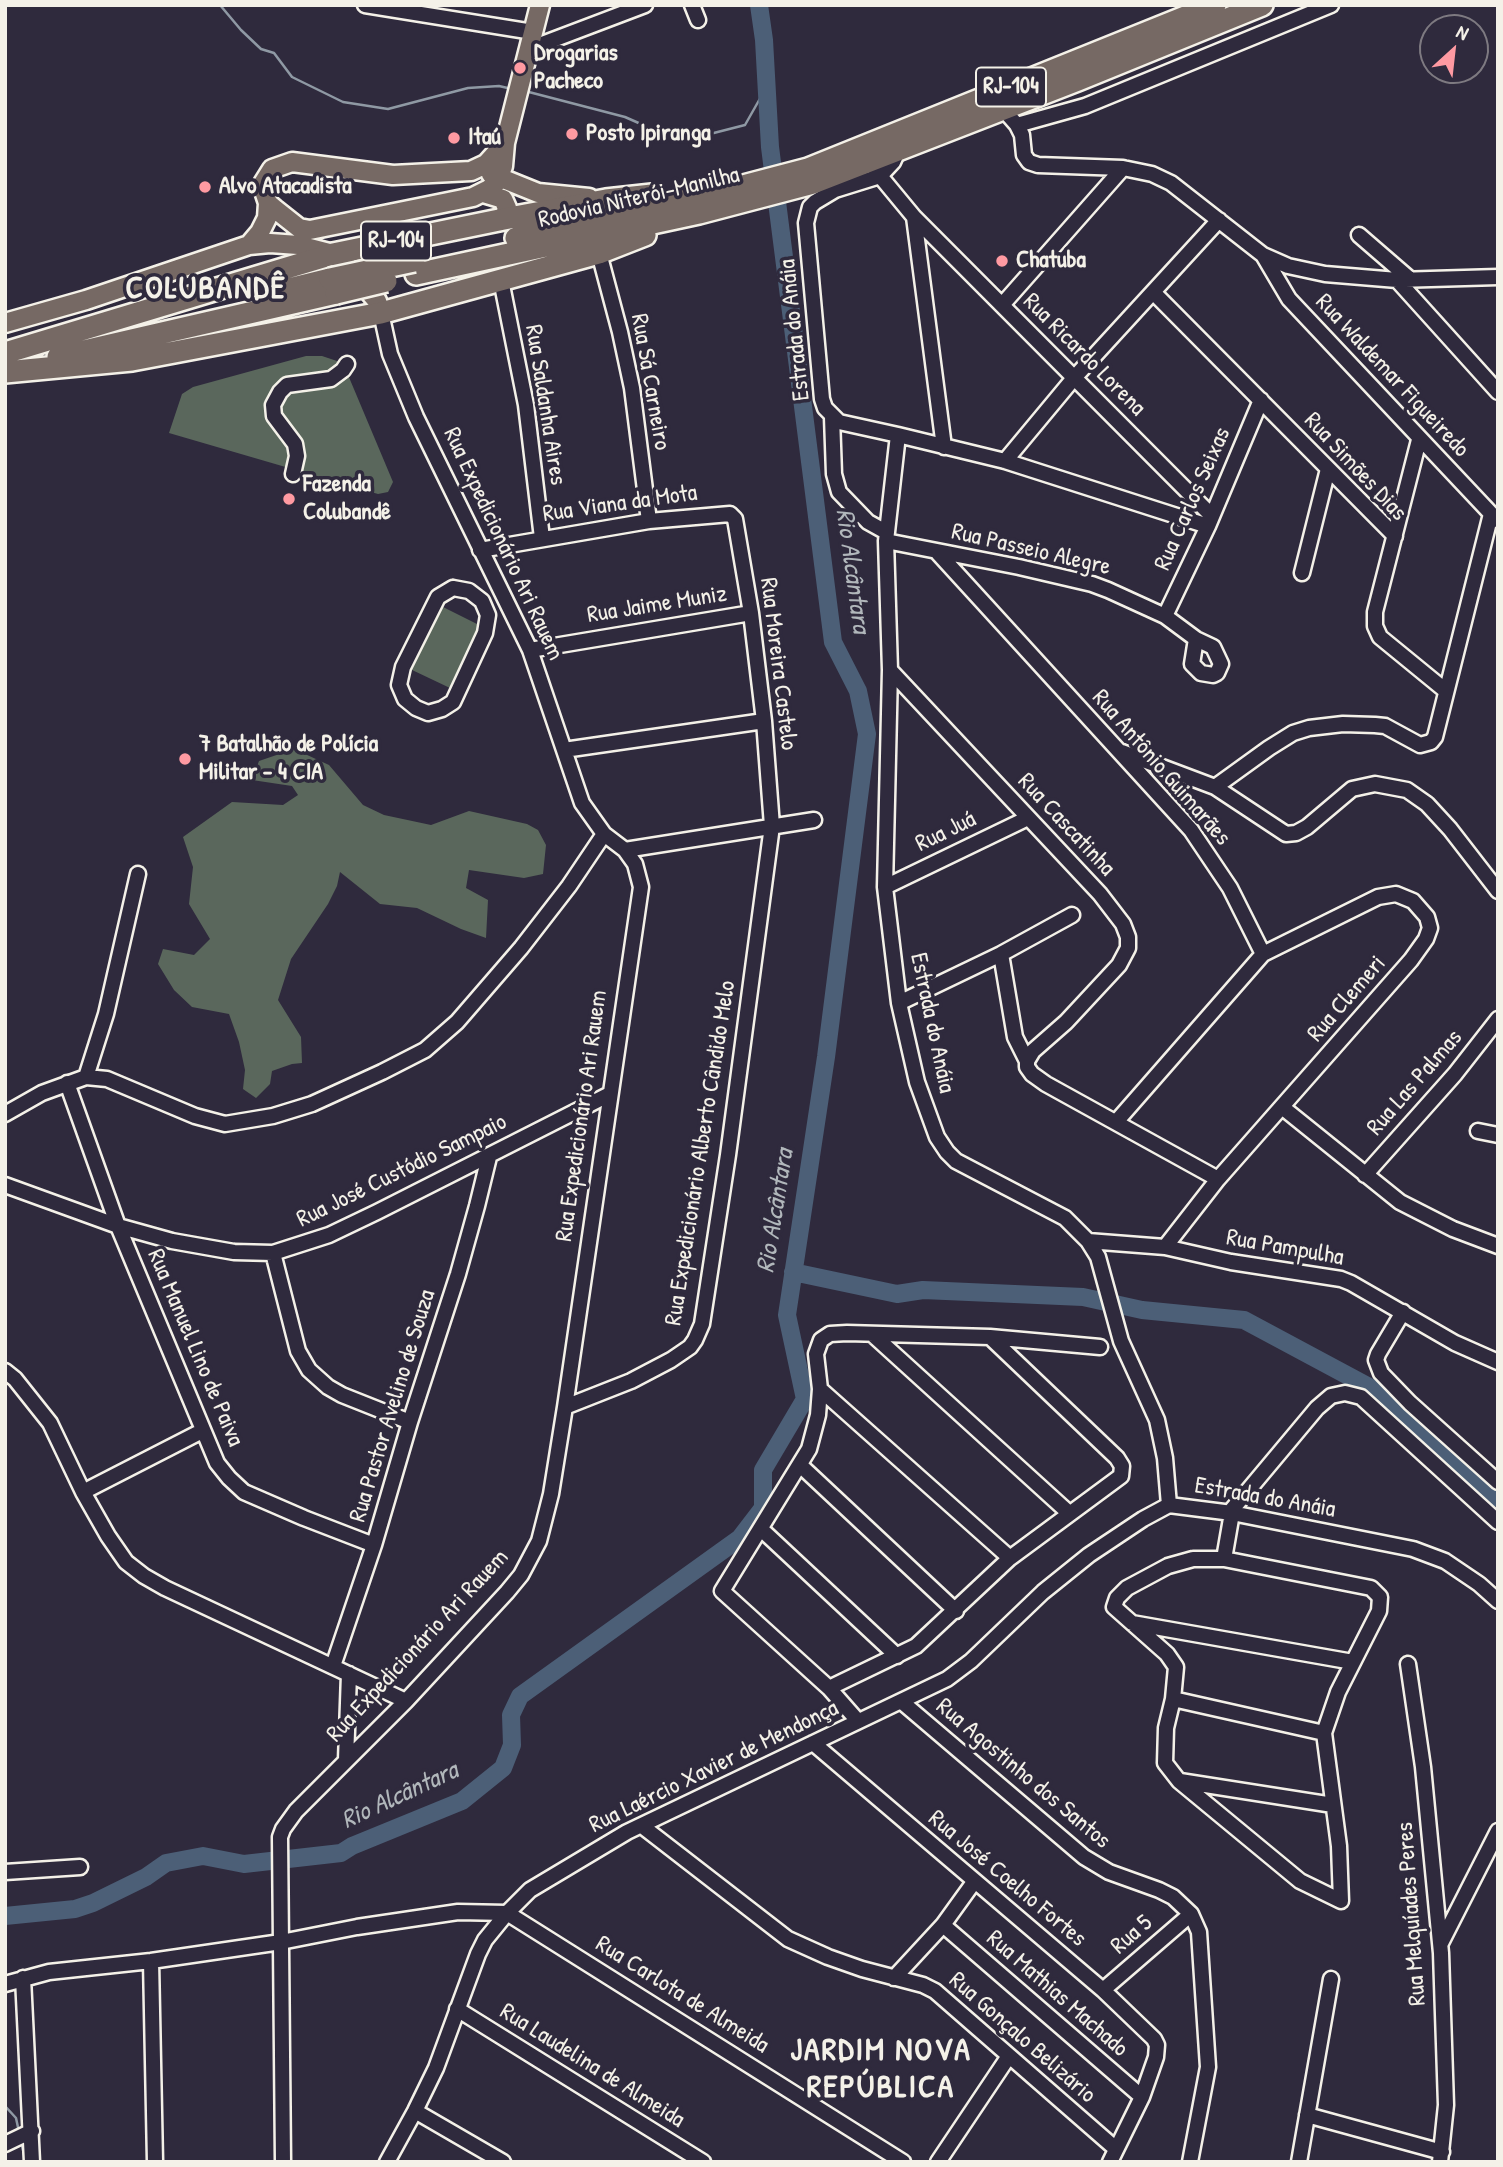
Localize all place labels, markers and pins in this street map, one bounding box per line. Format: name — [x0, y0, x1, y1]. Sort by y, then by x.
place label: Drogarias Pacheco — [534, 40, 618, 96]
marker: Drogarias Pacheco — [512, 60, 528, 76]
place label: Posto Ipiranga — [586, 120, 711, 148]
place label: Itaú — [468, 124, 501, 152]
marker: Posto Ipiranga — [564, 126, 580, 142]
marker: Itaú — [446, 130, 462, 146]
place label: Alvo Atacadista — [219, 173, 352, 201]
marker: Alvo Atacadista — [197, 179, 213, 195]
place label: Chatuba — [1016, 247, 1086, 275]
marker: Chatuba — [994, 253, 1010, 269]
place label: Fazenda Colubandê — [303, 471, 391, 527]
marker: Fazenda Colubandê — [281, 491, 297, 507]
place label: 7 Batalhão de Polícia Militar - 4 CIA — [199, 731, 378, 787]
marker: 7 Batalhão de Polícia Militar - 4 CIA — [177, 751, 193, 767]

